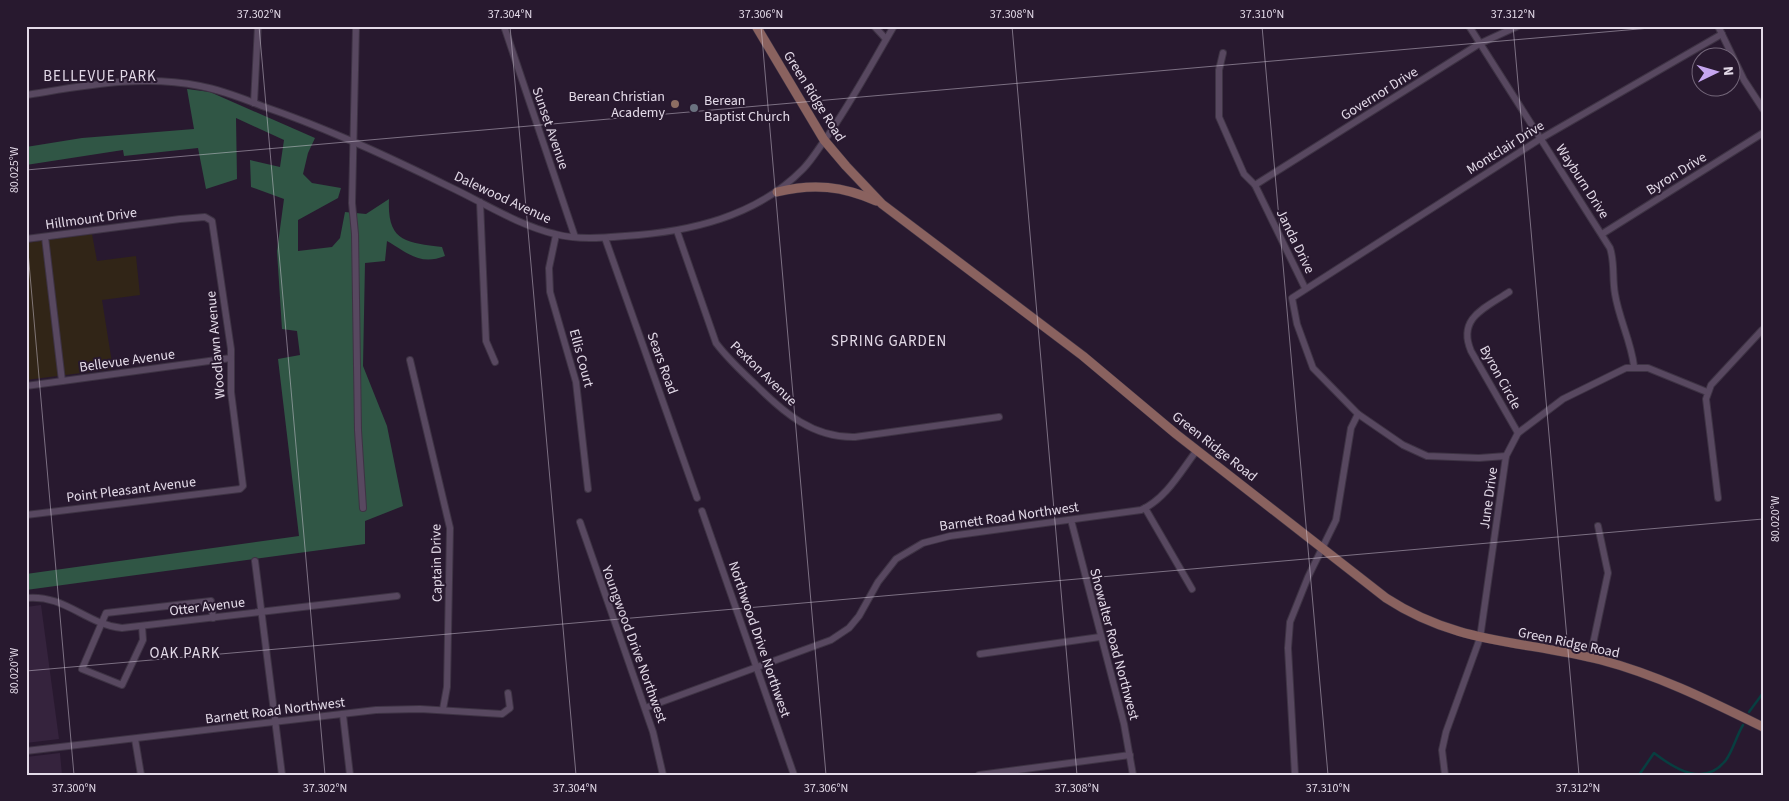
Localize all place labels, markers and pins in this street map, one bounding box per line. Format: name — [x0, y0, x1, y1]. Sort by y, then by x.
place label: Berean Christian Academy — [568, 87, 665, 123]
place label: Berean Baptist Church — [704, 91, 790, 127]
marker: Berean Christian Academy — [669, 98, 681, 110]
marker: Berean Baptist Church — [688, 102, 700, 114]

